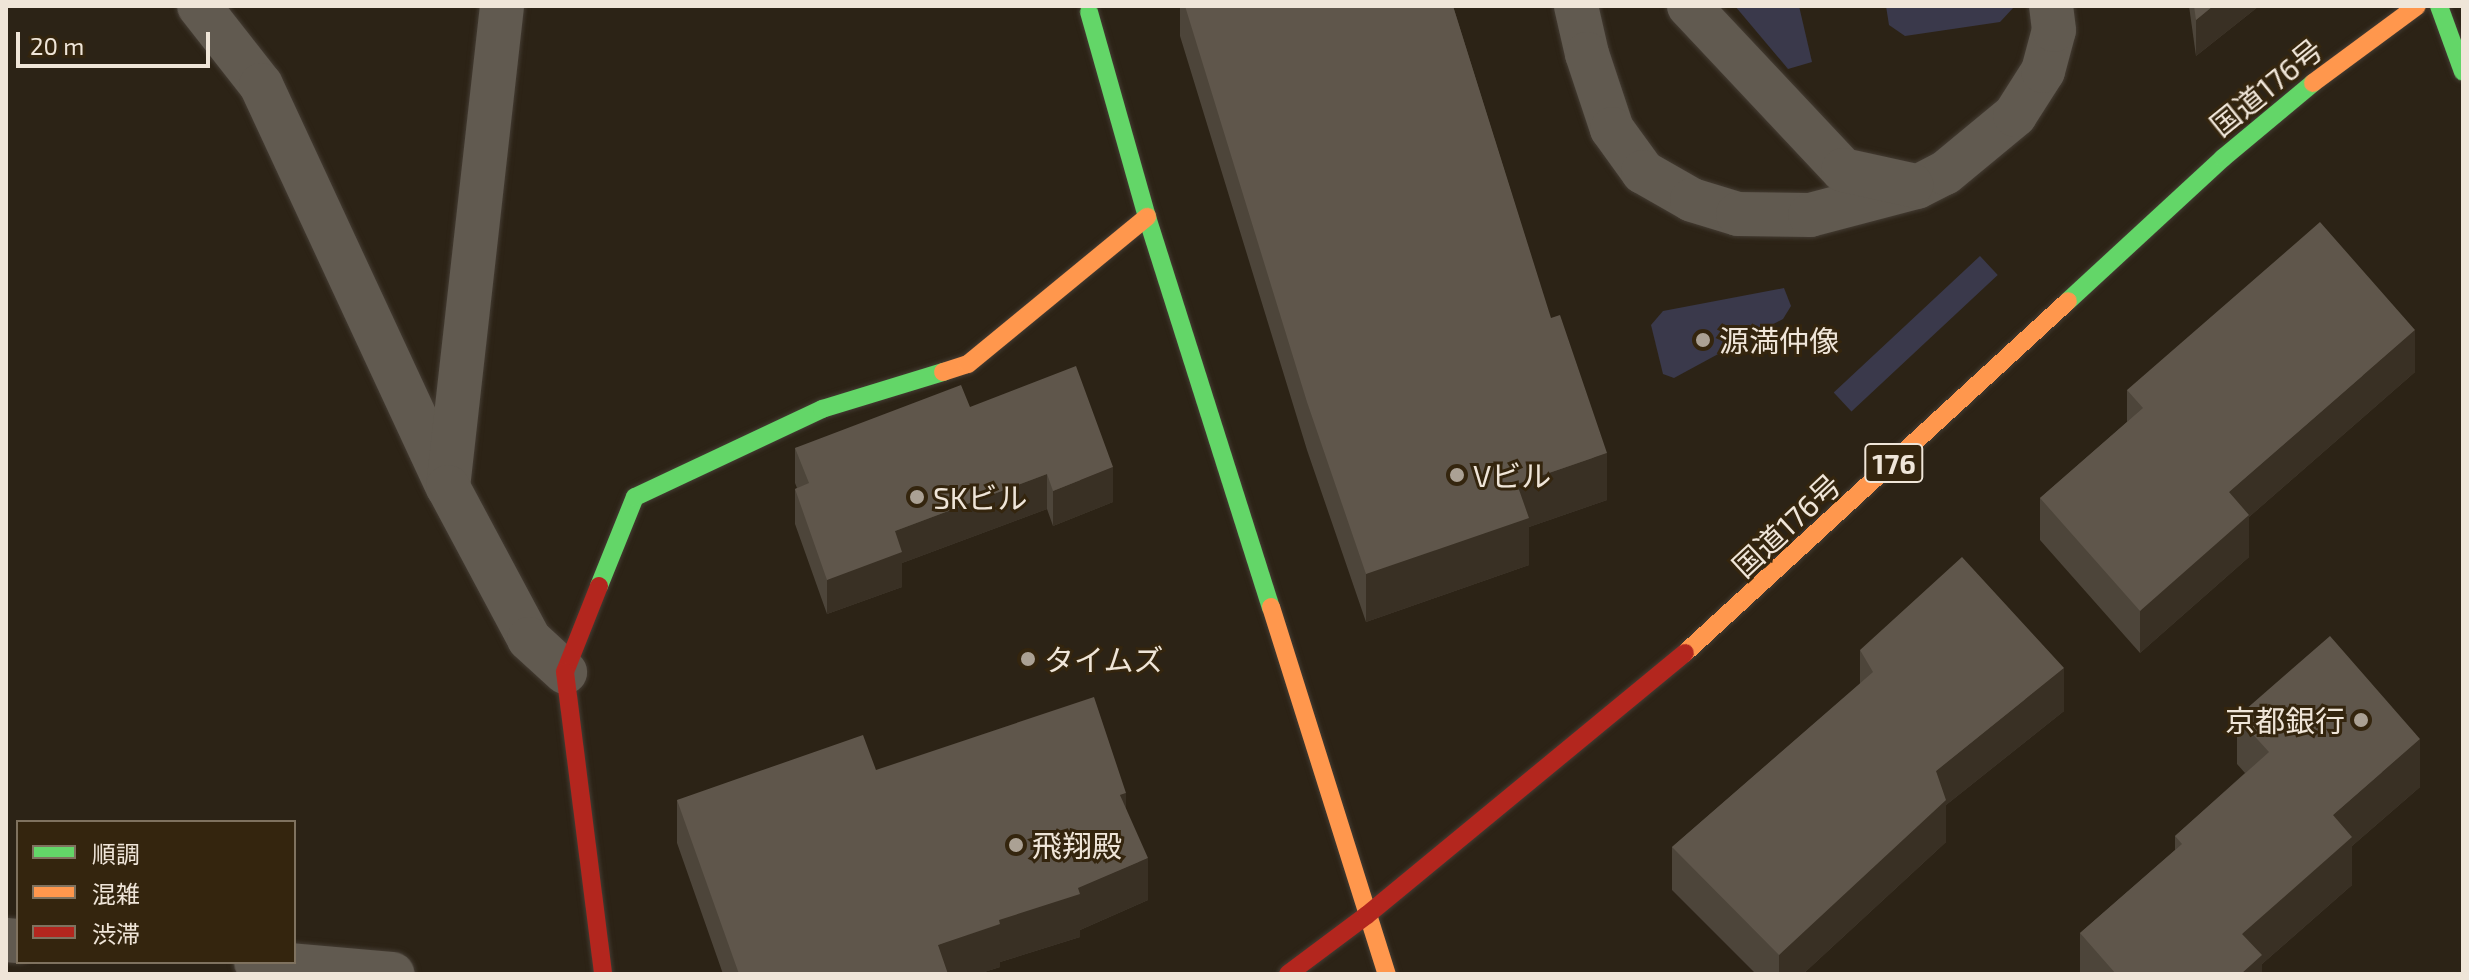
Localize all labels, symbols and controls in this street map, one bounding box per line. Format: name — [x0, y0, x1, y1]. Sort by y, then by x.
scale bar — [20, 16, 214, 66]
text: 20 m — [30, 31, 84, 60]
street label: 国道176号 — [2202, 31, 2330, 143]
place label: 源満仲像 — [1719, 322, 1839, 358]
marker: 源満仲像 — [1694, 331, 1712, 349]
road number: 176 — [1864, 439, 1924, 487]
place label: Vビル — [1473, 457, 1551, 493]
marker: Vビル — [1448, 466, 1466, 484]
street label: 国道176号 — [1725, 466, 1847, 584]
place label: SKビル — [933, 479, 1028, 515]
marker: SKビル — [908, 488, 926, 506]
place label: タイムズ — [1044, 641, 1164, 677]
marker: タイムズ — [1019, 650, 1037, 668]
place label: 京都銀行 — [2225, 702, 2345, 738]
marker: 京都銀行 — [2352, 711, 2370, 729]
legend — [16, 820, 296, 964]
place label: 飛翔殿 — [1032, 827, 1122, 863]
marker: 飛翔殿 — [1007, 836, 1025, 854]
text: 順調 — [92, 839, 140, 868]
text: 混雑 — [92, 879, 140, 908]
text: 渋滞 — [92, 919, 140, 948]

